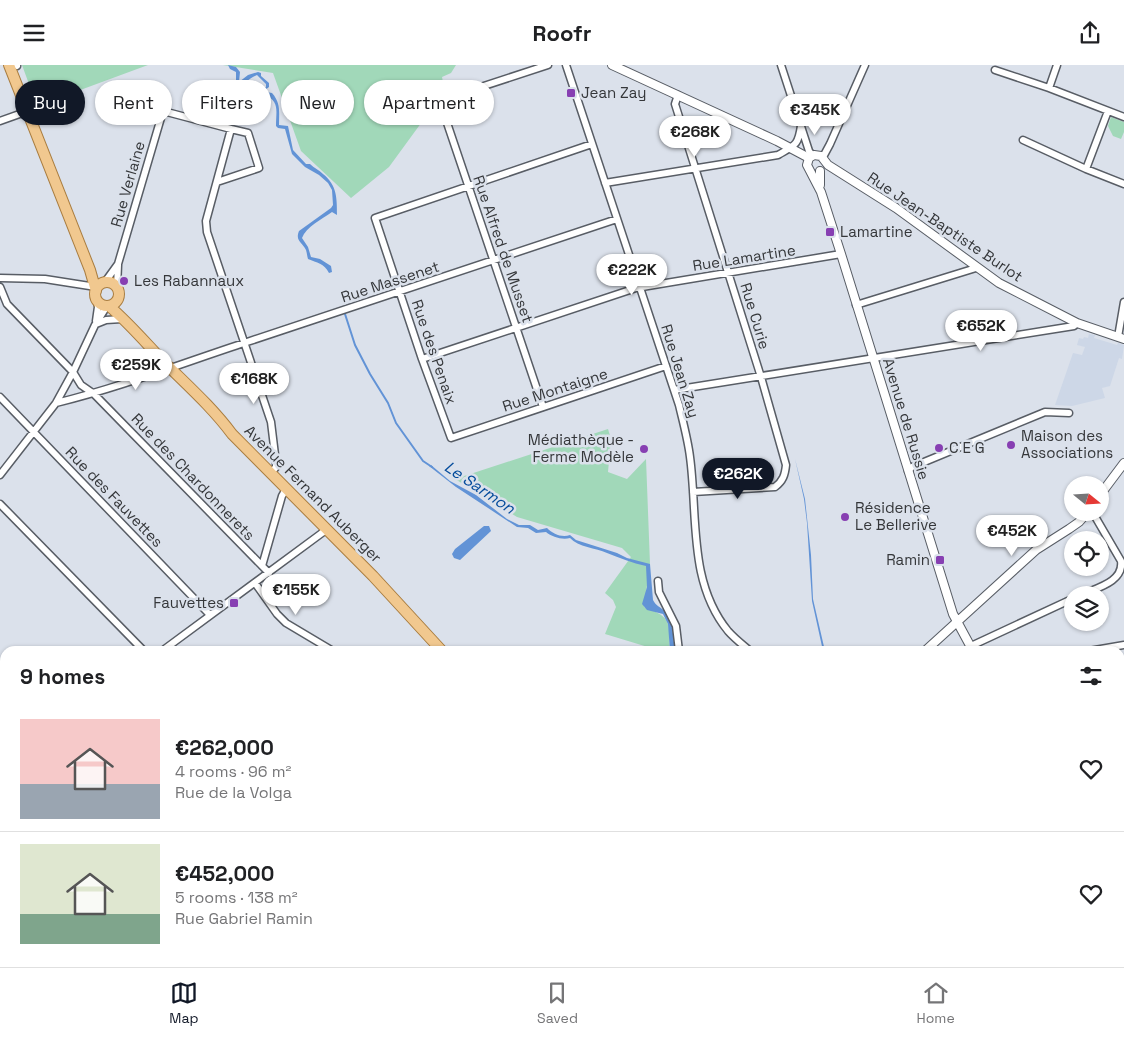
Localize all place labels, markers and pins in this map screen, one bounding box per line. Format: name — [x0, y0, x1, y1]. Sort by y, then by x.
place label: Jean Zay — [581, 83, 646, 102]
marker: Jean Zay — [565, 87, 577, 99]
pin: €345K — [780, 93, 850, 136]
pin: €268K — [660, 116, 730, 158]
place label: Lamartine — [840, 222, 913, 241]
marker: Lamartine — [824, 226, 836, 238]
pin: €222K — [597, 253, 667, 296]
place label: Les Rabannaux — [134, 271, 244, 290]
marker: Les Rabannaux — [118, 275, 130, 287]
pin: €652K — [946, 309, 1016, 352]
pin: €259K — [101, 349, 171, 391]
pin: €168K — [219, 363, 289, 405]
place label: Maison des Associations — [1021, 426, 1113, 462]
place label: Médiathèque - Ferme Modèle — [528, 430, 634, 466]
place label: C E G — [949, 438, 985, 457]
marker: Maison des Associations — [1005, 439, 1017, 451]
marker: C E G — [933, 442, 945, 454]
marker: Médiathèque - Ferme Modèle — [638, 443, 650, 455]
pin: €262K — [703, 457, 773, 500]
place label: Résidence Le Bellerive — [855, 498, 937, 534]
marker: Résidence Le Bellerive — [839, 511, 851, 523]
pin: €452K — [977, 515, 1047, 557]
place label: Ramin — [886, 550, 930, 569]
marker: Ramin — [934, 554, 946, 566]
pin: €155K — [261, 573, 331, 616]
place label: Fauvettes — [153, 593, 224, 612]
marker: Fauvettes — [228, 597, 240, 609]

